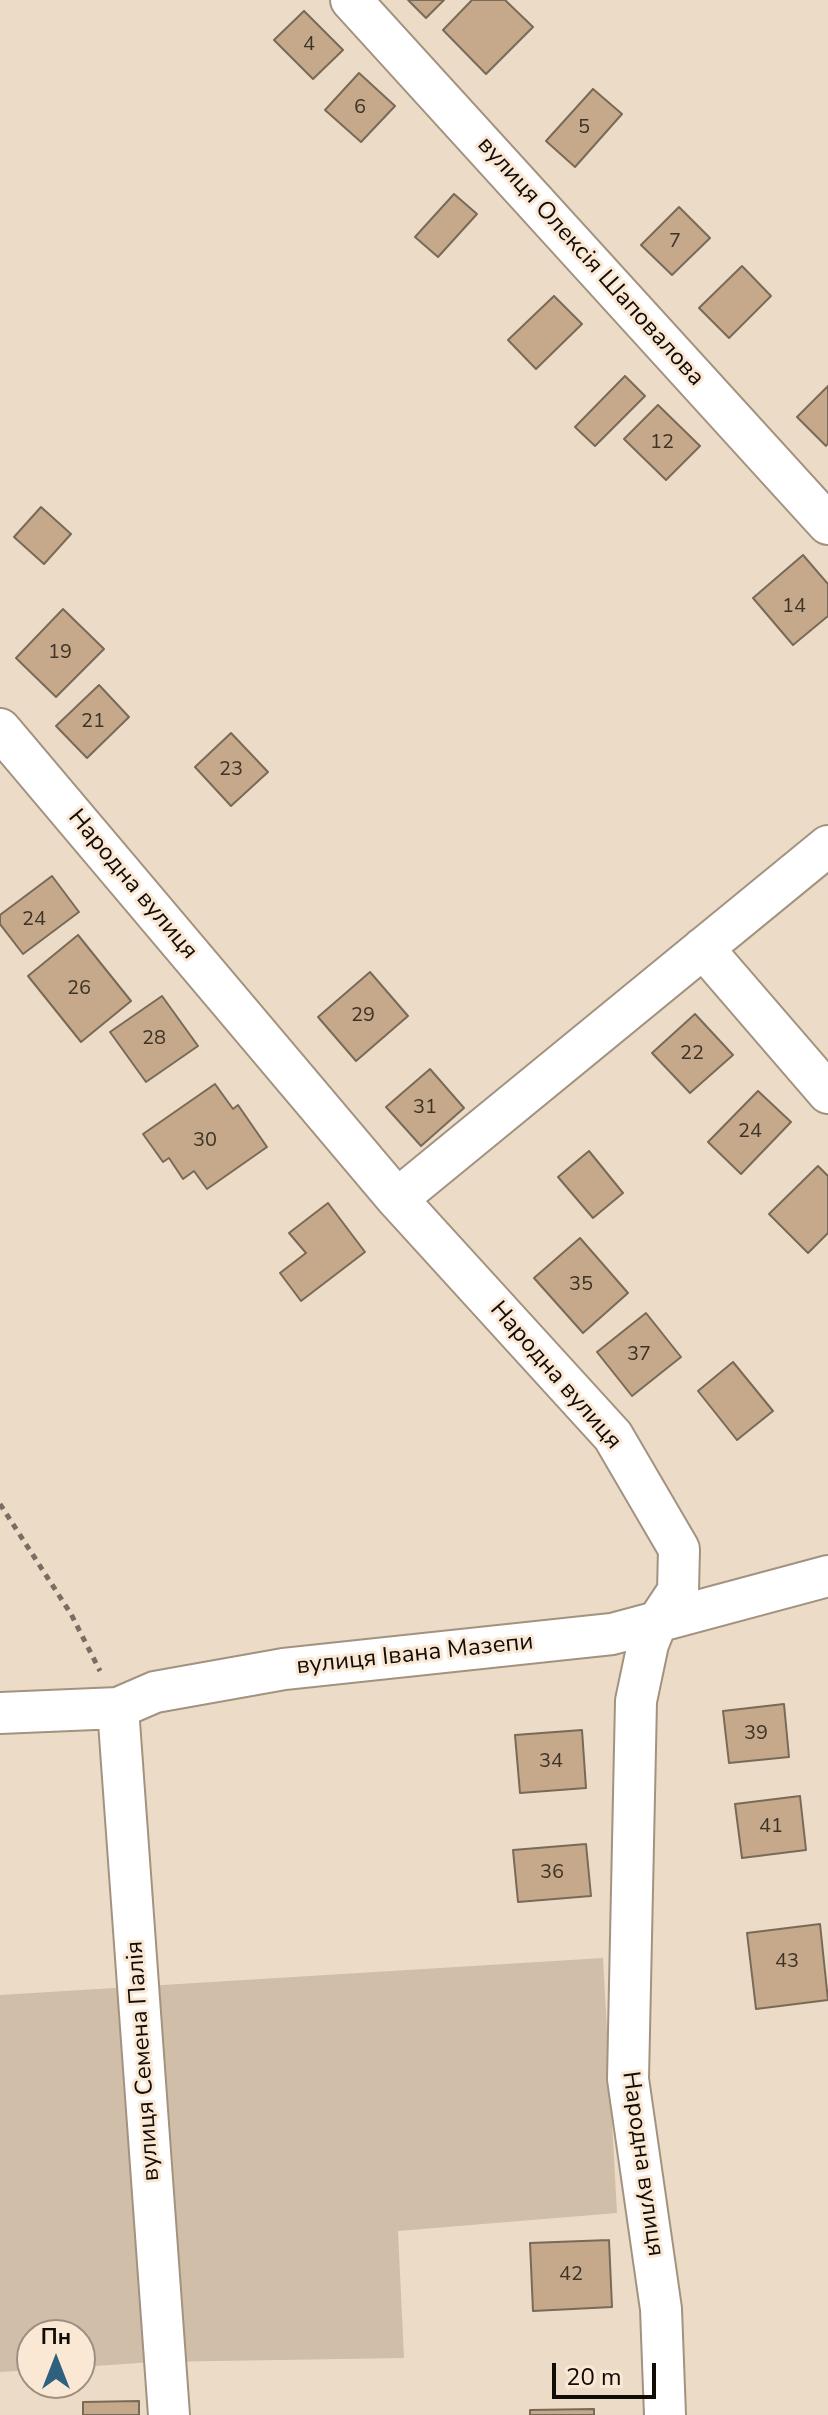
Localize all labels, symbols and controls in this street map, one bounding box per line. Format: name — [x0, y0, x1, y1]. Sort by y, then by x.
house number: 4 — [303, 33, 315, 57]
house number: 6 — [354, 96, 366, 120]
house number: 5 — [578, 116, 590, 140]
street label: вулиця Олексія Шаповалова — [470, 131, 710, 393]
house number: 7 — [669, 230, 681, 254]
house number: 12 — [650, 431, 674, 455]
house number: 14 — [782, 595, 806, 619]
house number: 19 — [48, 641, 72, 665]
house number: 21 — [81, 710, 105, 734]
house number: 23 — [219, 758, 243, 782]
street label: Народна вулиця — [61, 804, 203, 966]
house number: 24 — [22, 908, 46, 932]
house number: 26 — [67, 977, 91, 1001]
house number: 29 — [351, 1004, 375, 1028]
house number: 28 — [142, 1027, 166, 1051]
house number: 22 — [680, 1042, 704, 1066]
house number: 31 — [413, 1096, 437, 1120]
house number: 24 — [738, 1120, 762, 1144]
house number: 30 — [193, 1129, 217, 1153]
house number: 35 — [569, 1273, 593, 1297]
street label: Народна вулиця — [483, 1296, 627, 1456]
house number: 37 — [627, 1343, 651, 1367]
street label: вулиця Івана Мазепи — [295, 1628, 535, 1682]
house number: 39 — [744, 1722, 768, 1746]
house number: 34 — [539, 1750, 563, 1774]
house number: 41 — [759, 1815, 783, 1839]
house number: 36 — [540, 1861, 564, 1885]
street label: вулиця Семена Палія — [121, 1940, 167, 2182]
house number: 43 — [775, 1950, 799, 1974]
street label: Народна вулиця — [615, 2070, 669, 2258]
house number: 42 — [559, 2263, 583, 2287]
north arrow — [16, 2319, 96, 2399]
text: Пн — [41, 2322, 71, 2352]
scale bar — [556, 2347, 660, 2397]
text: 20 m — [566, 2361, 622, 2393]

